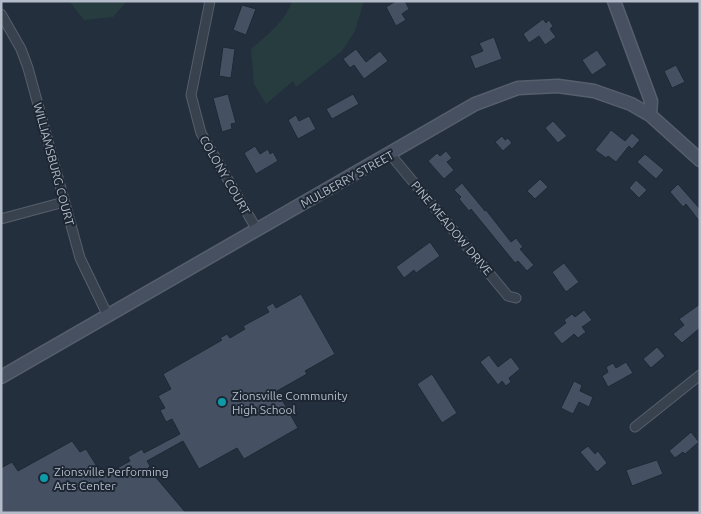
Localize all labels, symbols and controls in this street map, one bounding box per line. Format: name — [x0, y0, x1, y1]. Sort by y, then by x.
street label: WILLIAMSBURG COURT — [31, 101, 77, 227]
street label: COLONY COURT — [197, 133, 253, 217]
street label: MULBERRY STREET — [298, 148, 396, 210]
street label: PINE MEADOW DRIVE — [409, 178, 495, 278]
place label: Zionsville Community High School — [232, 389, 348, 416]
marker: Zionsville Community High School — [216, 396, 228, 408]
place label: Zionsville Performing Arts Center — [54, 465, 169, 492]
marker: Zionsville Performing Arts Center — [38, 472, 50, 484]

